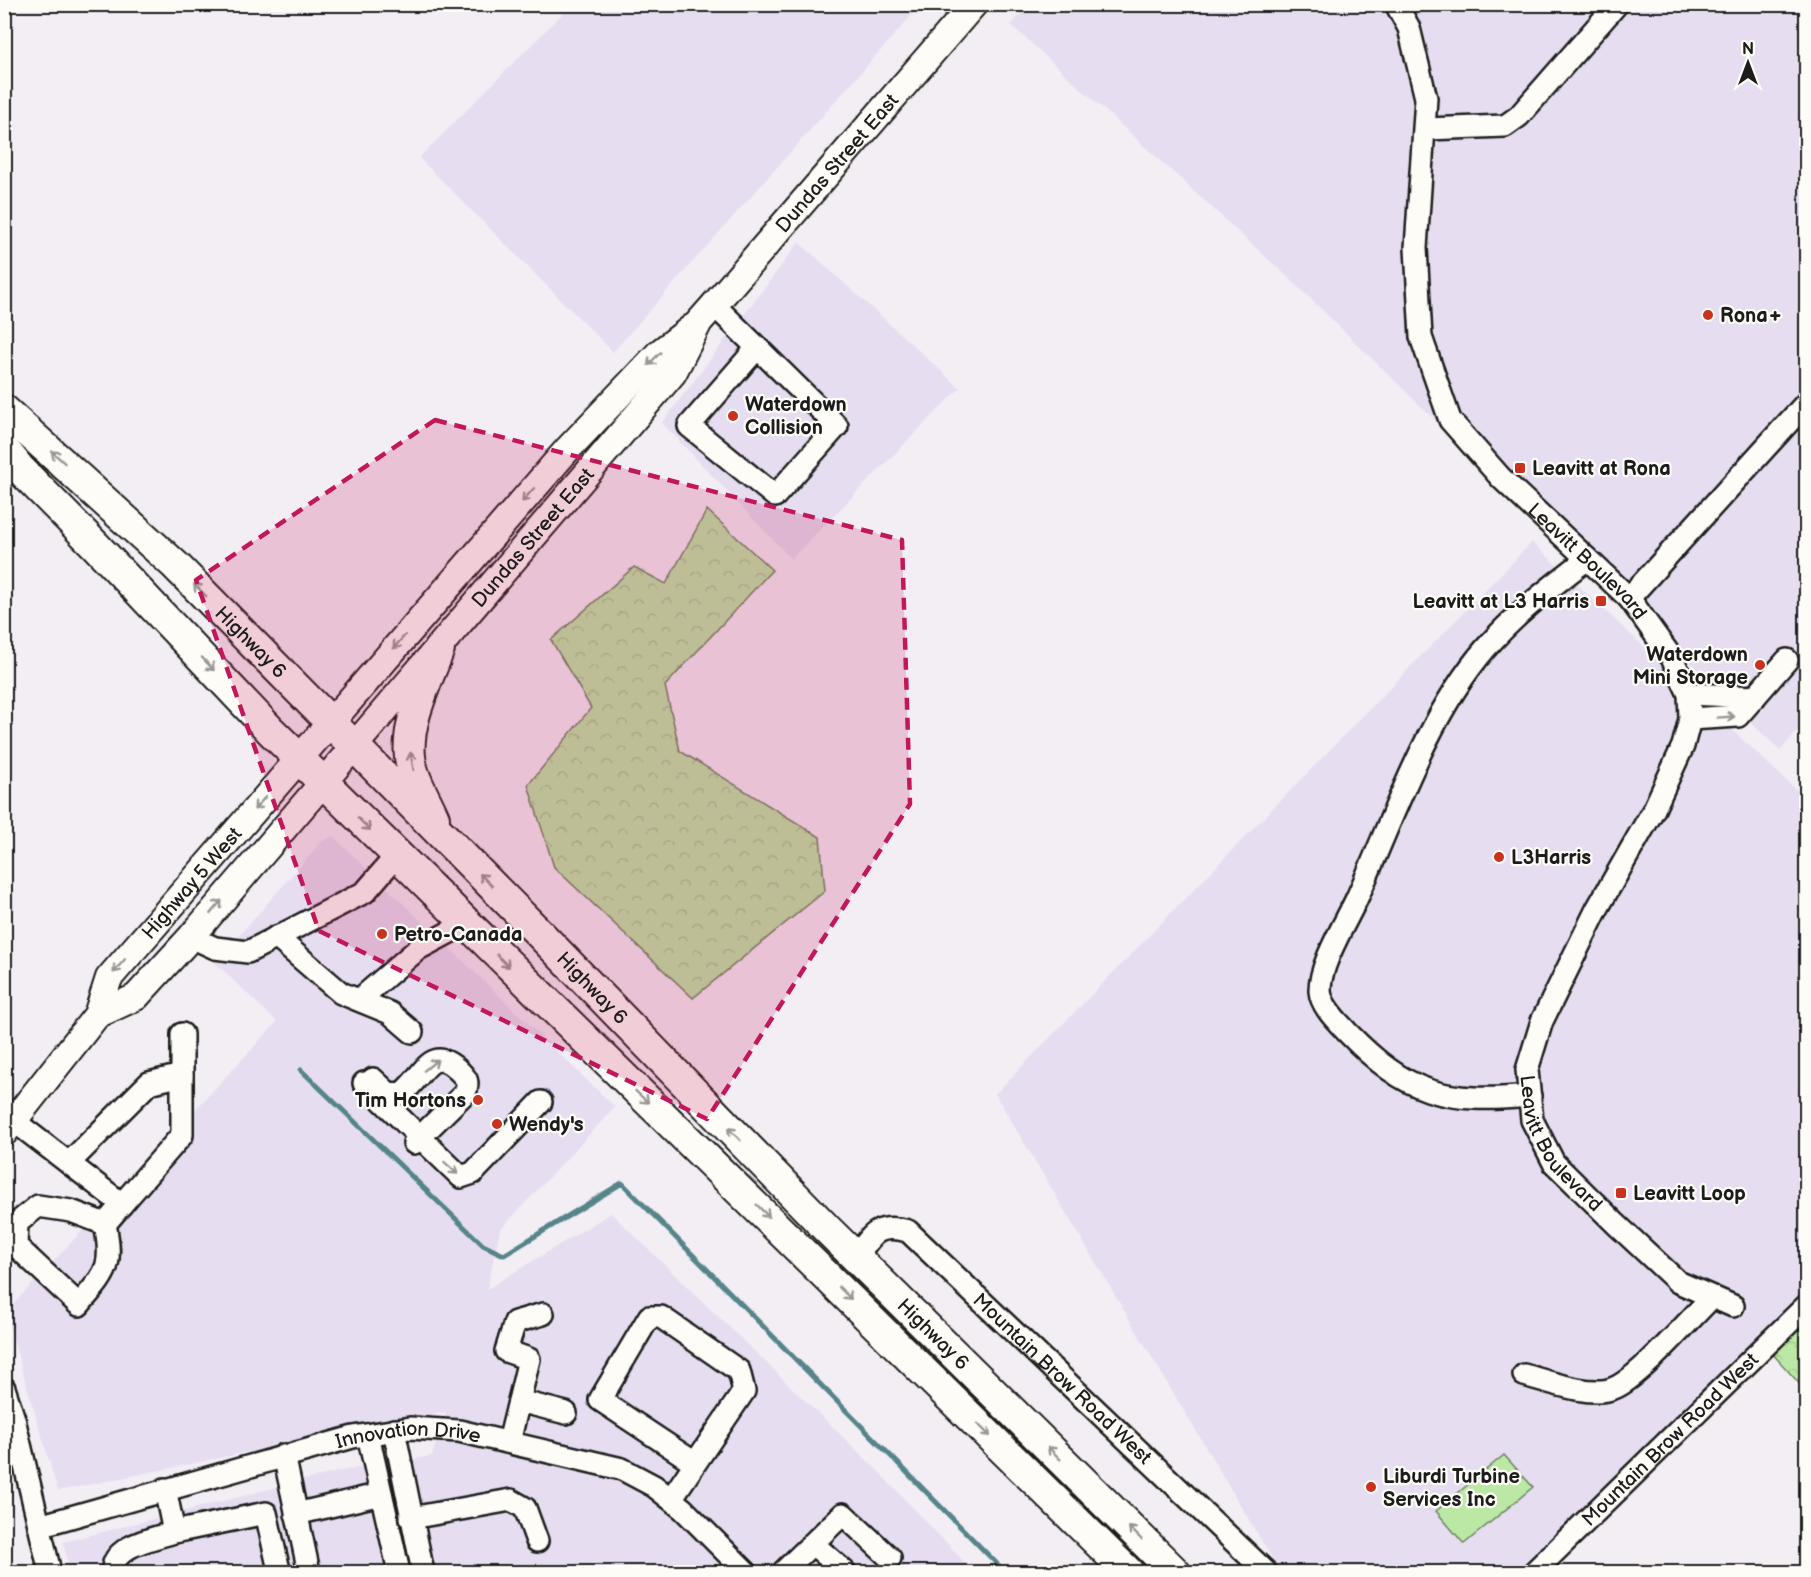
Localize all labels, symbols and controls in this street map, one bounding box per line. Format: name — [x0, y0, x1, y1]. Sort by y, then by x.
north arrow — [1718, 33, 1778, 93]
text: N — [1742, 40, 1754, 59]
street label: Dundas Street East — [771, 89, 904, 238]
place label: Rona+ — [1720, 304, 1783, 328]
marker: Rona+ — [1701, 308, 1715, 322]
one-way arrow — [646, 351, 661, 366]
place label: Waterdown Collision — [745, 393, 847, 440]
marker: Waterdown Collision — [726, 409, 740, 423]
one-way arrow — [51, 450, 66, 464]
place label: Leavitt at Rona — [1532, 457, 1671, 481]
marker: Leavitt at Rona — [1513, 461, 1527, 475]
street label: Dundas Street East — [467, 463, 599, 613]
one-way arrow — [521, 487, 534, 503]
street label: Leavitt Boulevard — [1522, 498, 1651, 624]
one-way arrow — [193, 583, 207, 598]
place label: Leavitt at L3 Harris — [1413, 590, 1589, 614]
marker: Leavitt at L3 Harris — [1594, 594, 1608, 608]
street label: Highway 6 — [210, 602, 291, 684]
one-way arrow — [392, 634, 406, 649]
place label: Waterdown Mini Storage — [1633, 643, 1748, 690]
one-way arrow — [200, 656, 215, 671]
marker: Waterdown Mini Storage — [1753, 658, 1767, 672]
one-way arrow — [1716, 711, 1736, 722]
one-way arrow — [406, 752, 417, 771]
one-way arrow — [254, 795, 267, 811]
one-way arrow — [357, 816, 372, 831]
street label: Highway 5 West — [137, 823, 247, 945]
place label: L3Harris — [1511, 846, 1591, 870]
marker: L3Harris — [1492, 850, 1506, 864]
one-way arrow — [478, 873, 493, 887]
one-way arrow — [210, 899, 223, 915]
place label: Petro-Canada — [394, 923, 522, 947]
marker: Petro-Canada — [375, 927, 389, 941]
street label: Highway 6 — [551, 947, 632, 1030]
one-way arrow — [495, 953, 510, 968]
one-way arrow — [112, 958, 126, 973]
one-way arrow — [423, 1058, 439, 1071]
street label: Leavitt Boulevard — [1515, 1074, 1607, 1217]
place label: Tim Hortons — [355, 1089, 466, 1113]
one-way arrow — [635, 1090, 650, 1104]
marker: Tim Hortons — [471, 1093, 485, 1107]
place label: Wendy's — [509, 1113, 584, 1137]
marker: Wendy's — [490, 1117, 504, 1131]
one-way arrow — [727, 1126, 741, 1141]
one-way arrow — [443, 1161, 458, 1175]
place label: Leavitt Loop — [1633, 1182, 1746, 1206]
marker: Leavitt Loop — [1614, 1186, 1628, 1200]
one-way arrow — [755, 1204, 770, 1219]
one-way arrow — [838, 1286, 853, 1300]
street label: Mountain Brow Road West — [968, 1288, 1156, 1470]
street label: Highway 6 — [892, 1294, 974, 1375]
street label: Mountain Brow Road West — [1577, 1348, 1764, 1532]
street label: Innovation Drive — [333, 1417, 483, 1454]
one-way arrow — [976, 1423, 991, 1438]
one-way arrow — [1047, 1446, 1062, 1461]
place label: Liburdi Turbine Services Inc — [1383, 1465, 1520, 1512]
marker: Liburdi Turbine Services Inc — [1364, 1480, 1378, 1494]
one-way arrow — [1128, 1526, 1143, 1541]

